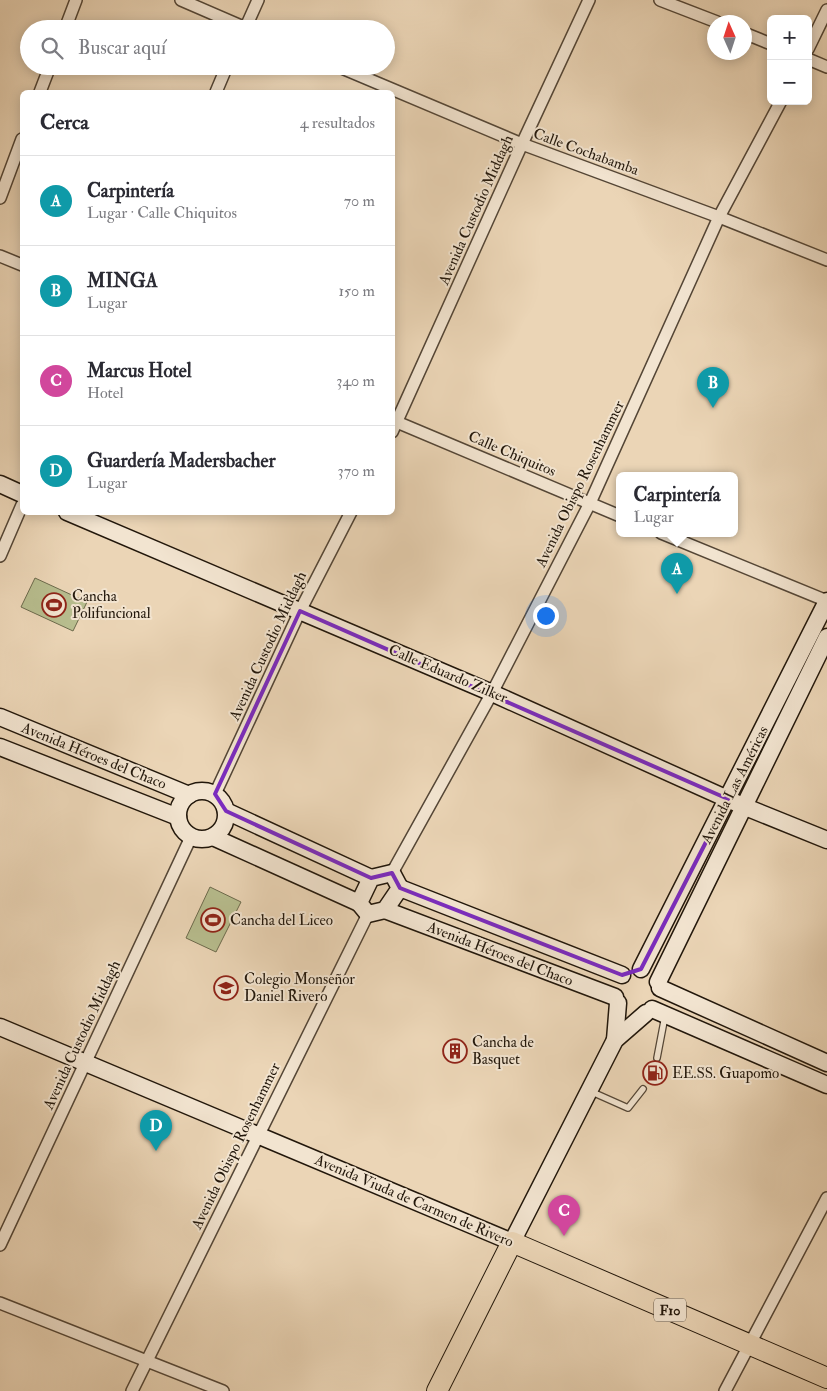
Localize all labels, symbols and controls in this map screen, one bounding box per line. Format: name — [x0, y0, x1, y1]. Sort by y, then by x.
north arrow — [707, 15, 752, 60]
map controls — [767, 15, 812, 105]
button: + — [767, 15, 812, 60]
search box — [20, 20, 395, 75]
icon: search — [38, 34, 66, 62]
text: Buscar aquí — [78, 36, 166, 60]
button: − — [767, 60, 812, 105]
text: Cerca — [40, 109, 89, 136]
text: 4 resultados — [300, 113, 375, 133]
street label: Calle Cochabamba — [531, 124, 642, 180]
street label: Avenida Custodio Middagh — [434, 132, 518, 289]
text: Carpintería — [87, 179, 174, 203]
text: A — [51, 191, 61, 211]
text: 70 m — [344, 191, 375, 211]
text: Lugar · Calle Chiquitos — [87, 203, 237, 223]
text: MINGA — [87, 269, 158, 293]
text: B — [51, 281, 61, 301]
text: 150 m — [338, 281, 375, 301]
text: Lugar — [87, 293, 127, 313]
text: Marcus Hotel — [87, 359, 192, 383]
pin: B — [697, 367, 729, 408]
text: C — [50, 371, 62, 391]
text: 340 m — [336, 371, 375, 391]
text: Hotel — [87, 383, 124, 403]
street label: Avenida Obispo Rosenhammer — [531, 397, 630, 572]
street label: Calle Chiquitos — [465, 427, 559, 481]
text: Guardería Madersbacher — [87, 449, 276, 473]
text: D — [49, 461, 63, 481]
text: 370 m — [338, 461, 375, 481]
popup — [616, 472, 738, 537]
text: Lugar — [87, 473, 127, 493]
text: Carpintería — [633, 483, 721, 507]
text: Lugar — [633, 507, 674, 527]
pin: A — [661, 553, 693, 594]
street label: Avenida Custodio Middagh — [225, 568, 311, 724]
place label: Cancha Polifuncional — [72, 587, 151, 623]
sports icon: Cancha Polifuncional — [41, 592, 67, 618]
your location — [533, 603, 559, 629]
street label: Calle Eduardo Zilker — [386, 640, 511, 708]
street label: Avenida Héroes del Chaco — [18, 718, 169, 794]
street label: Avenida Las Américas — [697, 723, 773, 848]
sports icon: Cancha del Liceo — [200, 907, 226, 933]
place label: Cancha del Liceo — [230, 911, 333, 930]
street label: Avenida Héroes del Chaco — [423, 917, 576, 991]
street label: Avenida Custodio Middagh — [39, 957, 125, 1113]
place label: Colegio Monseñor Daniel Rivero — [244, 970, 355, 1006]
school or university icon: Colegio Monseñor Daniel Rivero — [213, 975, 239, 1001]
place label: Cancha de Basquet — [472, 1033, 534, 1069]
building icon: Cancha de Basquet — [442, 1038, 468, 1064]
street label: Avenida Obispo Rosenhammer — [187, 1059, 286, 1234]
fuel station icon: EE.SS. Guapomo — [642, 1060, 668, 1086]
place label: EE.SS. Guapomo — [672, 1064, 779, 1084]
pin: D — [140, 1110, 172, 1151]
street label: Avenida Viuda de Carmen de Rivero — [311, 1150, 516, 1252]
pin: C — [548, 1195, 580, 1236]
road number: F10 — [654, 1298, 686, 1322]

